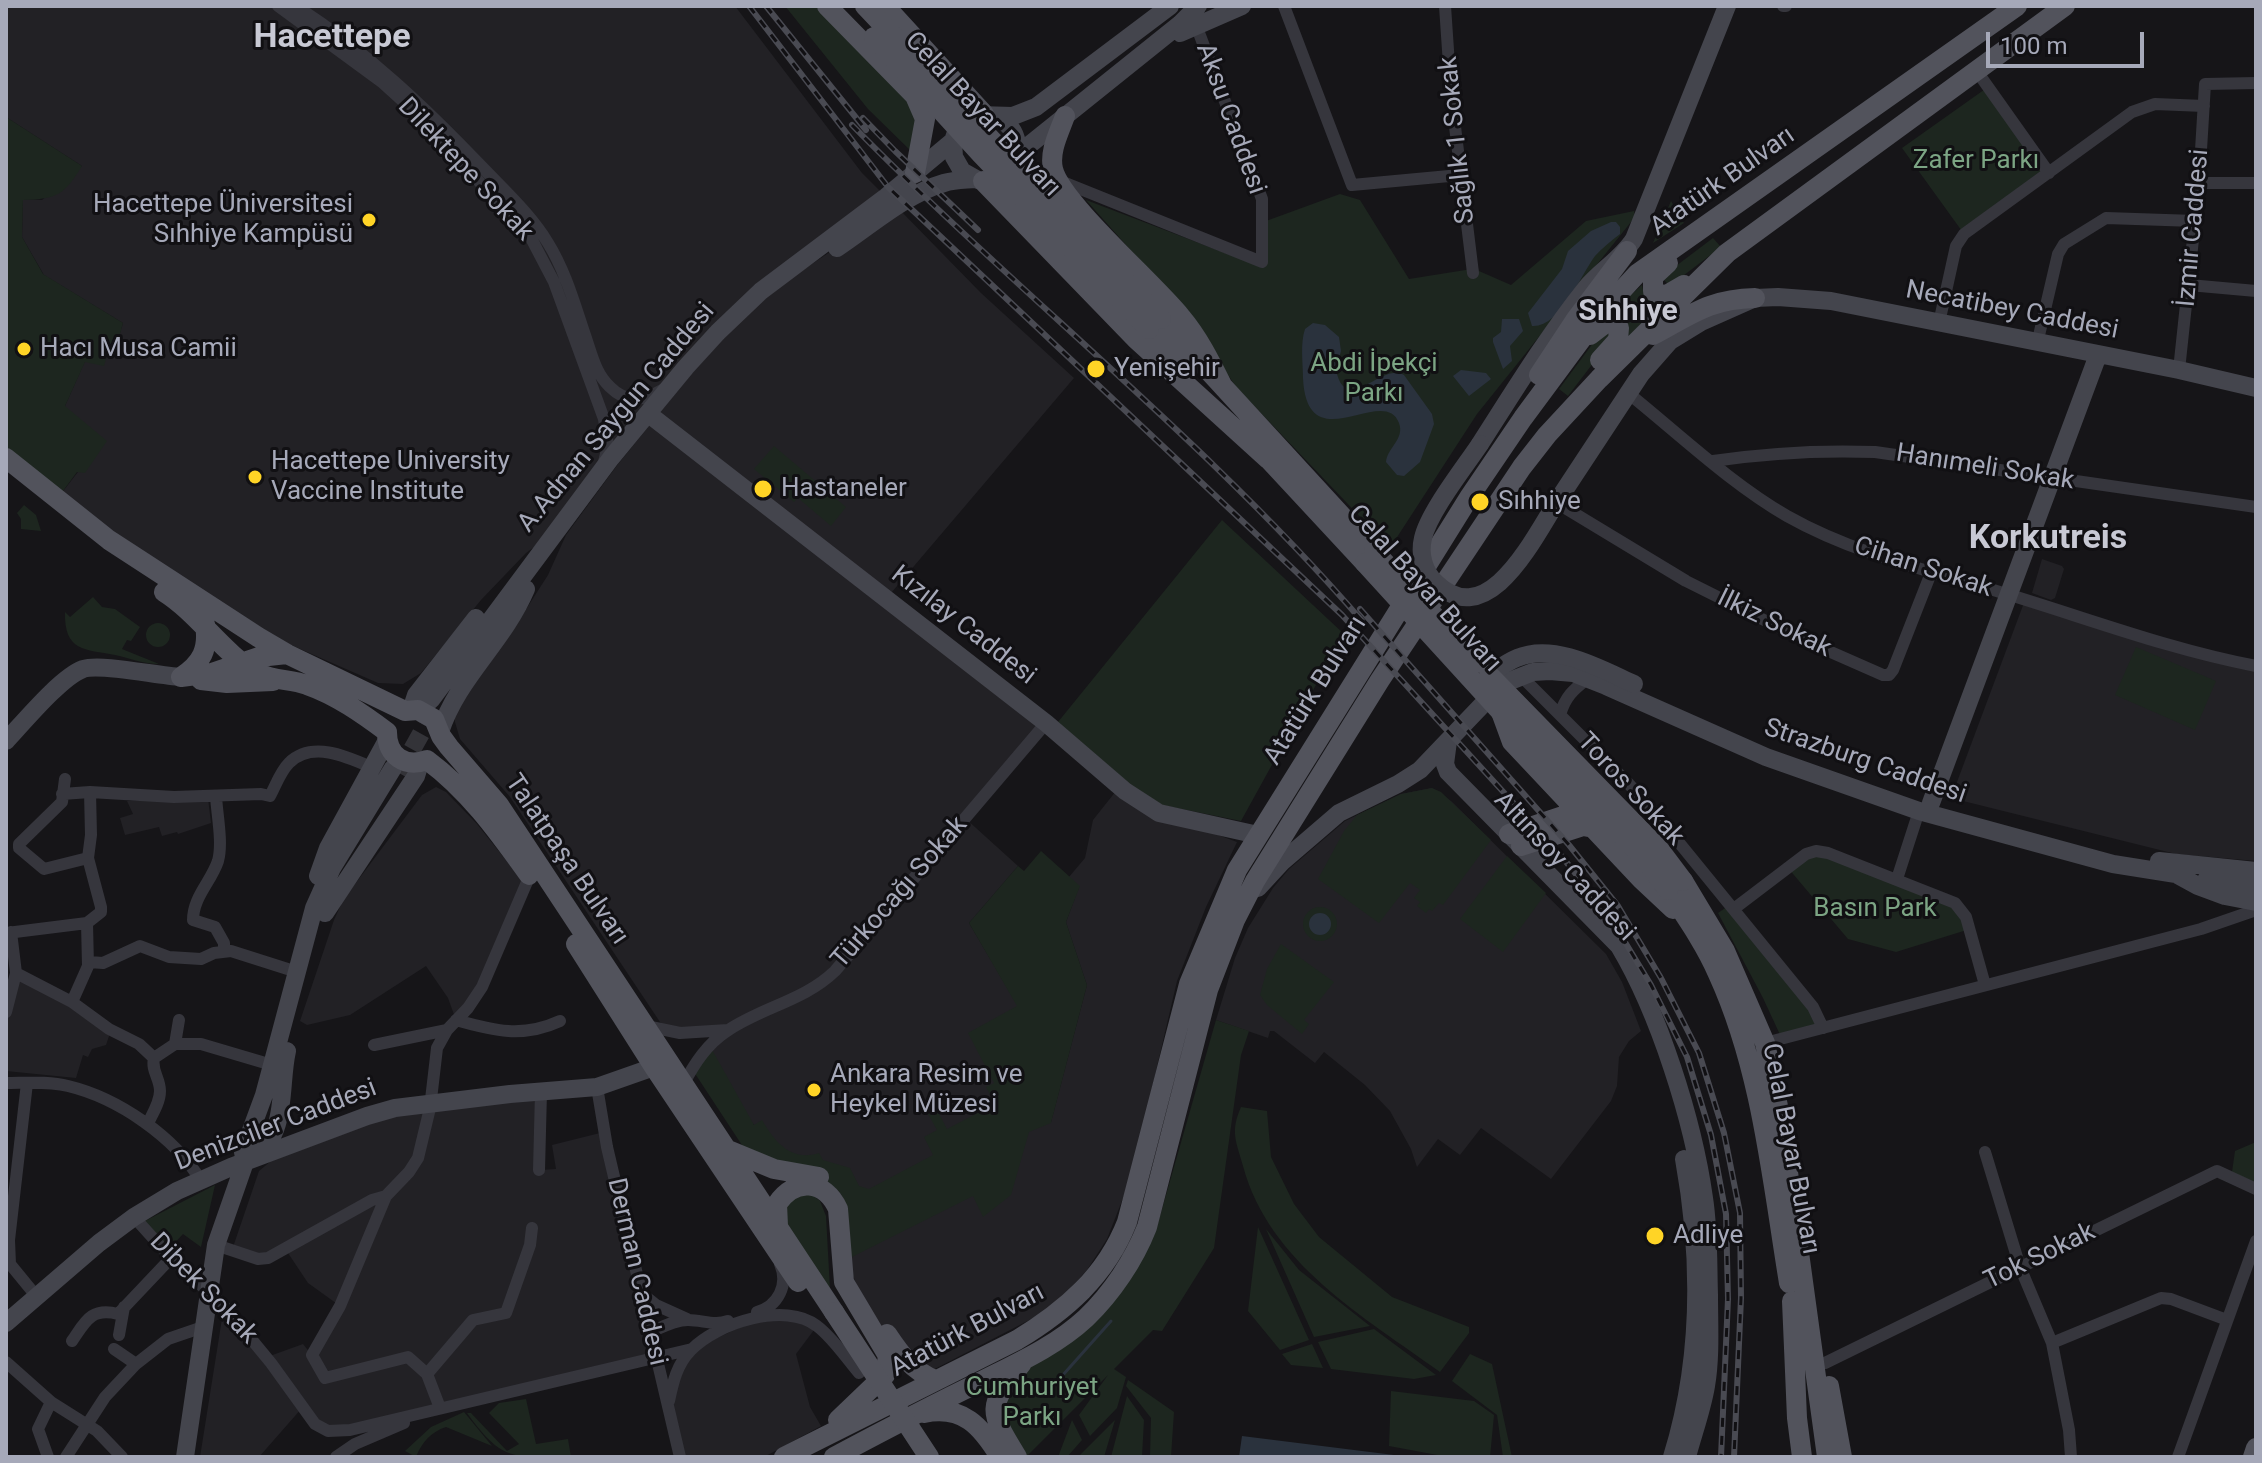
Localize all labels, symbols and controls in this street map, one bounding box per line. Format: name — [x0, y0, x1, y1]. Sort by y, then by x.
scale bar — [1990, 16, 2148, 66]
district label: Hacettepe — [253, 18, 411, 58]
street label: Celal Bayar Bulvarı — [898, 26, 1066, 204]
text: 100 m — [2000, 32, 2067, 60]
street label: Aksu Caddesi — [1188, 39, 1272, 199]
street label: Sağlık 1 Sokak — [1434, 55, 1482, 225]
street label: Dilektepe Sokak — [391, 92, 539, 248]
street label: Atatürk Bulvarı — [1645, 121, 1801, 243]
park label: Zafer Parkı — [1913, 145, 2039, 177]
street label: İzmir Caddesi — [2172, 148, 2216, 308]
place label: Hacettepe Üniversitesi Sıhhiye Kampüsü — [93, 189, 353, 250]
marker: Hacettepe Üniversitesi Sıhhiye Kampüsü — [360, 211, 378, 229]
street label: Necatibey Caddesi — [1903, 275, 2121, 347]
district label: Sıhhiye — [1578, 294, 1678, 330]
street label: A.Adnan Saygun Caddesi — [512, 297, 722, 539]
place label: Hacı Musa Camii — [40, 333, 237, 365]
marker: Hacı Musa Camii — [15, 340, 33, 358]
park label: Abdi İpekçi Parkı — [1310, 348, 1438, 410]
place label: Yenişehir — [1114, 353, 1220, 385]
marker: Yenişehir — [1085, 358, 1107, 380]
street label: Hanımeli Sokak — [1894, 439, 2076, 497]
place label: Hacettepe University Vaccine Institute — [271, 446, 510, 508]
marker: Hacettepe University Vaccine Institute — [246, 468, 264, 486]
place label: Hastaneler — [781, 473, 907, 505]
marker: Hastaneler — [752, 478, 774, 500]
place label: Sıhhiye — [1498, 486, 1581, 518]
marker: Sıhhiye — [1469, 491, 1491, 513]
street label: Celal Bayar Bulvarı — [1341, 499, 1507, 679]
district label: Korkutreis — [1969, 519, 2127, 559]
street label: Cihan Sokak — [1850, 531, 1996, 605]
street label: Kızılay Caddesi — [884, 560, 1042, 692]
street label: İlkiz Sokak — [1712, 583, 1836, 665]
street label: Atatürk Bulvarı — [1258, 611, 1374, 771]
street label: Strazburg Caddesi — [1760, 713, 1970, 811]
street label: Toros Sokak — [1570, 727, 1690, 853]
street label: Talatpaşa Bulvarı — [498, 769, 634, 951]
street label: Altınsoy Caddesi — [1487, 786, 1641, 948]
street label: Türkocağı Sokak — [825, 811, 975, 975]
park label: Basın Park — [1813, 893, 1937, 925]
street label: Celal Bayar Bulvarı — [1754, 1041, 1826, 1257]
place label: Ankara Resim ve Heykel Müzesi — [830, 1059, 1023, 1120]
street label: Denizciler Caddesi — [171, 1073, 381, 1179]
marker: Ankara Resim ve Heykel Müzesi — [805, 1081, 823, 1099]
street label: Derman Caddesi — [599, 1175, 673, 1369]
street label: Tok Sokak — [1979, 1217, 2101, 1297]
place label: Adliye — [1673, 1220, 1743, 1252]
marker: Adliye — [1644, 1225, 1666, 1247]
street label: Dibek Sokak — [142, 1227, 264, 1351]
street label: Atatürk Bulvarı — [886, 1277, 1050, 1385]
park label: Cumhuriyet Parkı — [966, 1372, 1098, 1434]

